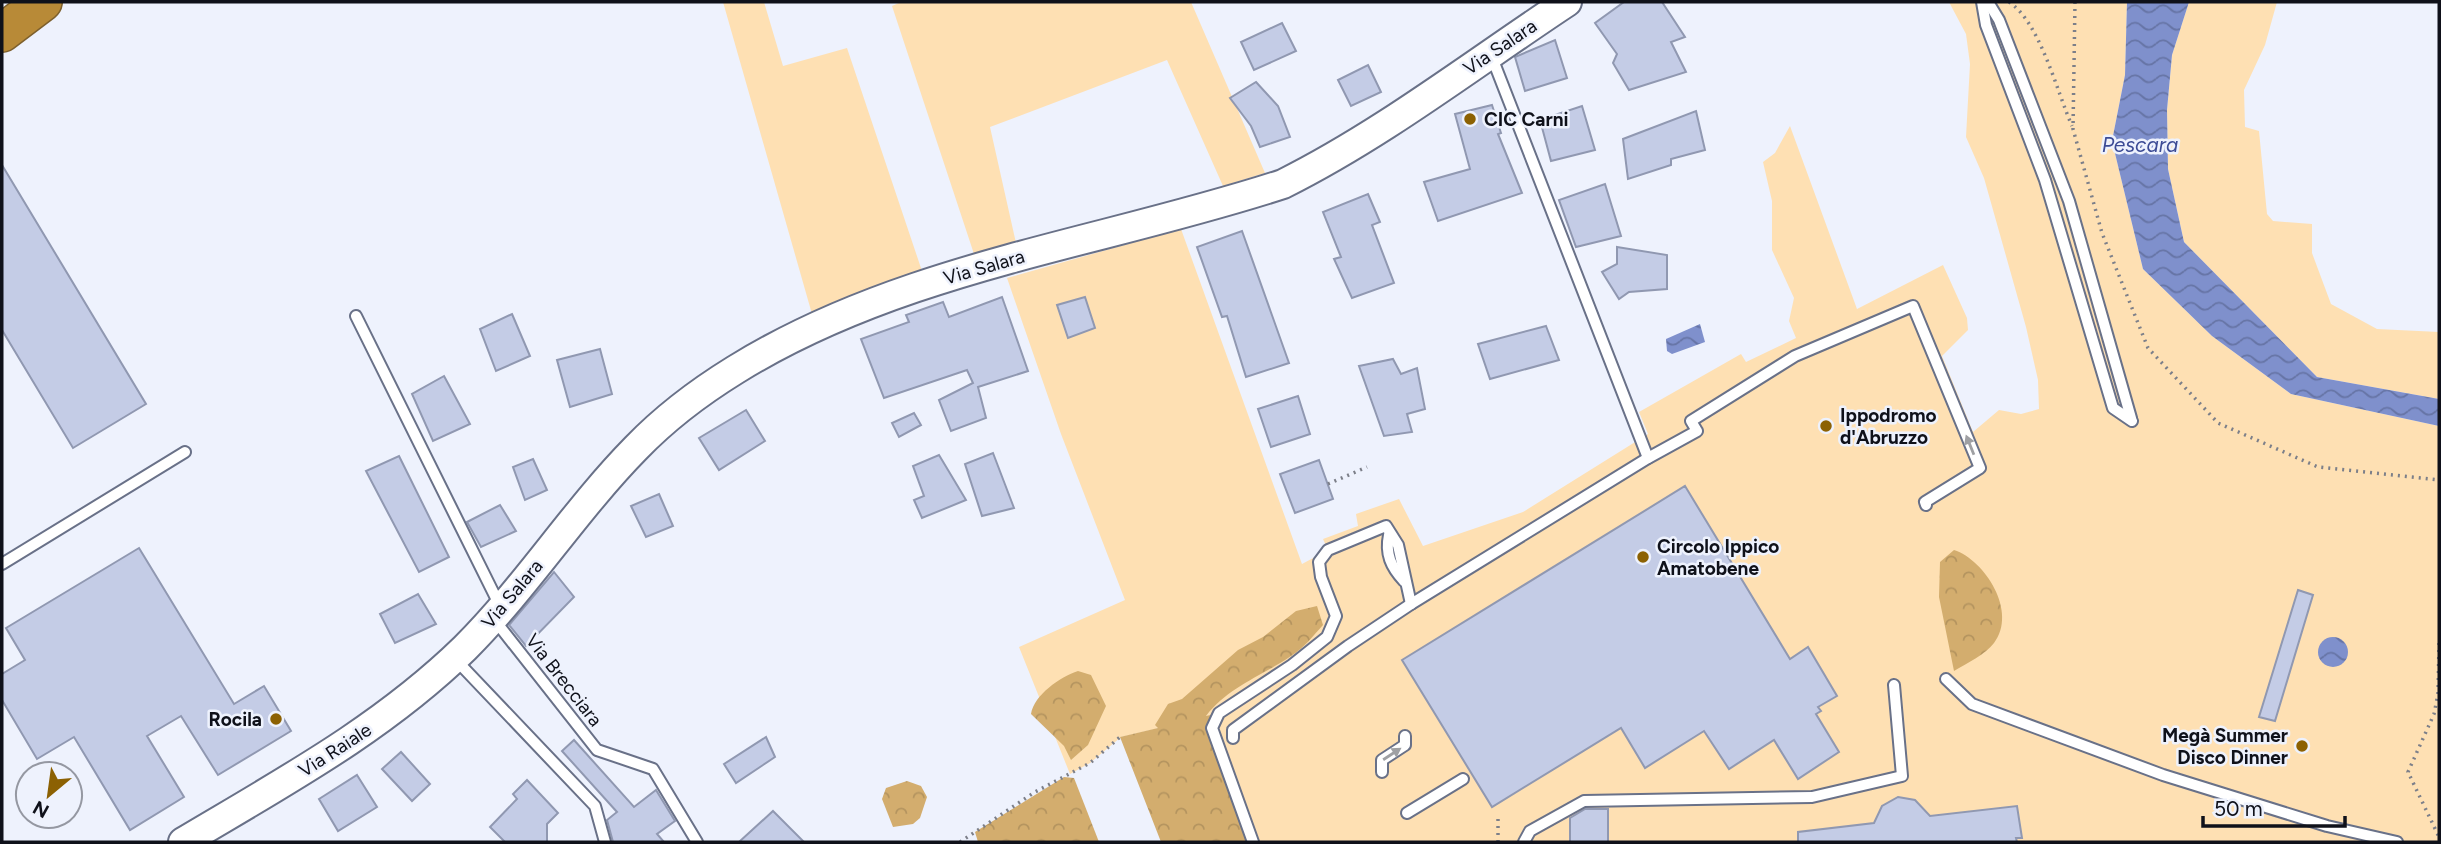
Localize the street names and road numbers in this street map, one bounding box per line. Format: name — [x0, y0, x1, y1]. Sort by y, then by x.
street label: Via Salara — [1459, 14, 1541, 80]
street label: Via Salara — [941, 244, 1027, 290]
street label: Via Salara — [476, 555, 548, 633]
street label: Via Brecciara — [521, 629, 607, 731]
street label: Via Raiale — [294, 718, 376, 782]

